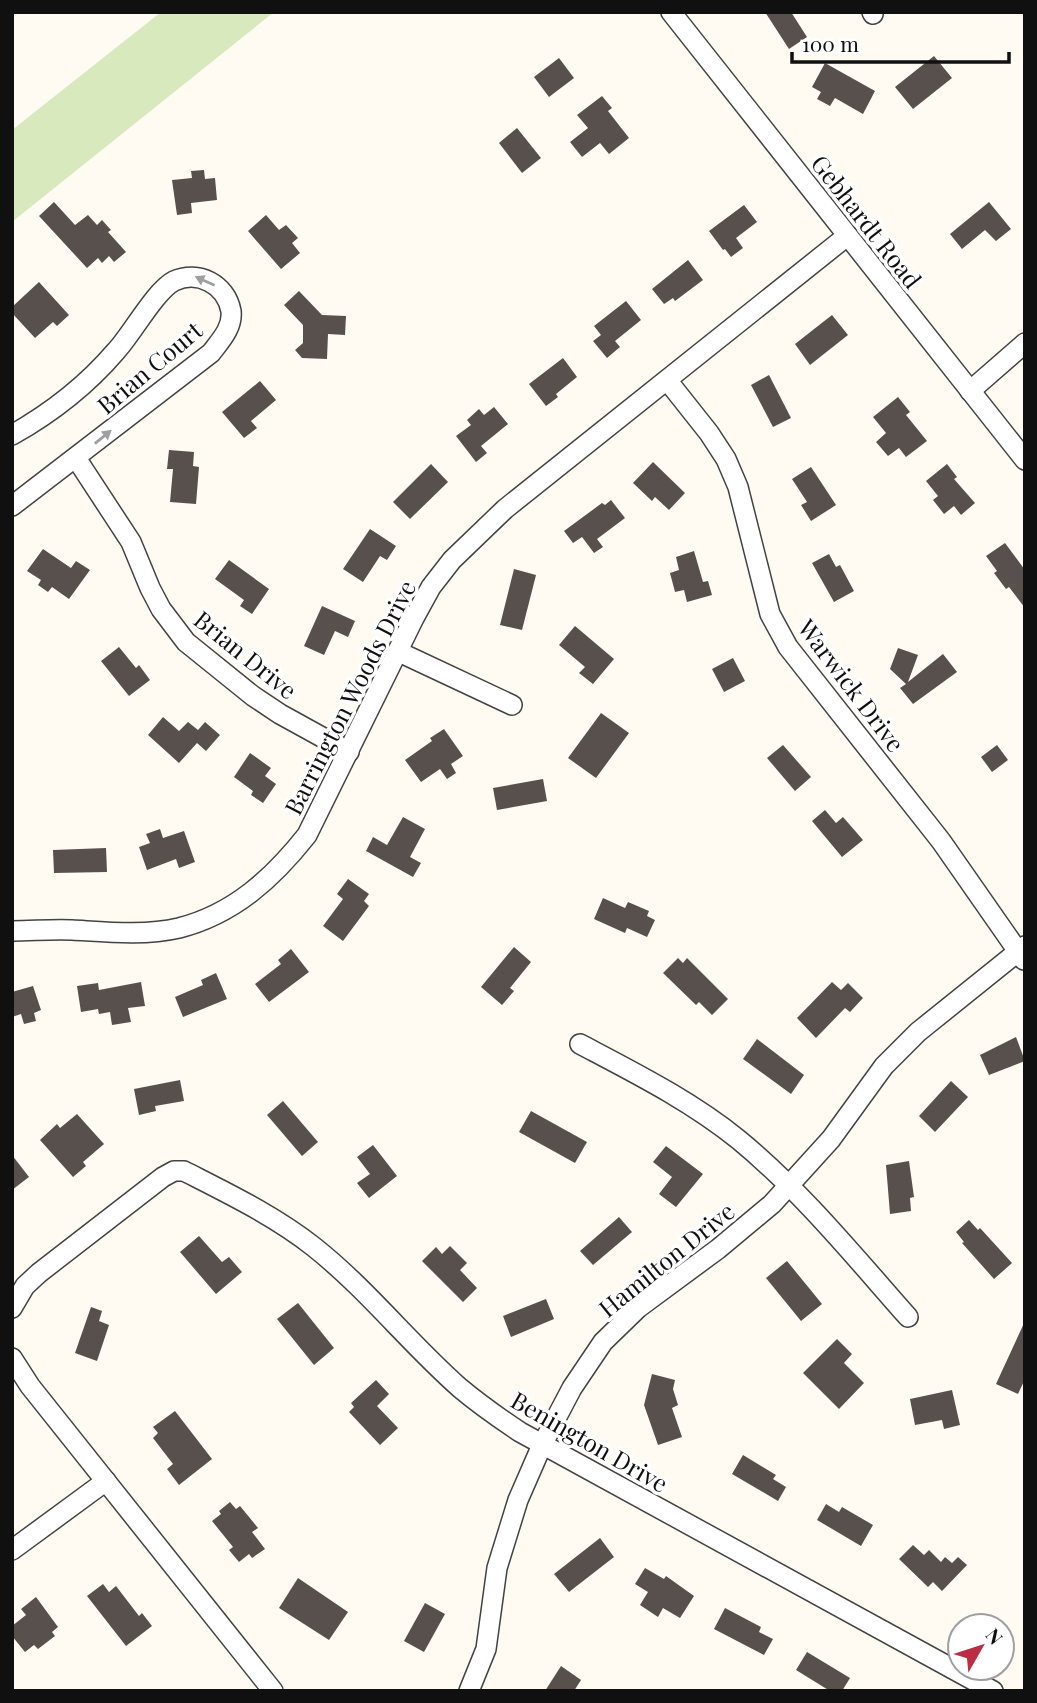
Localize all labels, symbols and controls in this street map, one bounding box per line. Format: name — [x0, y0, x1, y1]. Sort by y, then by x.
scale bar — [792, 21, 1009, 65]
text: 100 m — [802, 29, 859, 57]
street label: Gebhardt Road — [805, 148, 929, 294]
one-way arrow — [195, 275, 215, 287]
street label: Brian Court — [90, 313, 209, 420]
one-way arrow — [93, 430, 111, 445]
street label: Barrington Woods Drive — [276, 574, 422, 820]
street label: Brian Drive — [188, 603, 304, 705]
street label: Warwick Drive — [791, 611, 912, 758]
street label: Hamilton Drive — [591, 1194, 741, 1324]
street label: Benington Drive — [506, 1383, 674, 1499]
north arrow — [946, 1612, 1016, 1682]
text: N — [981, 1622, 1010, 1649]

